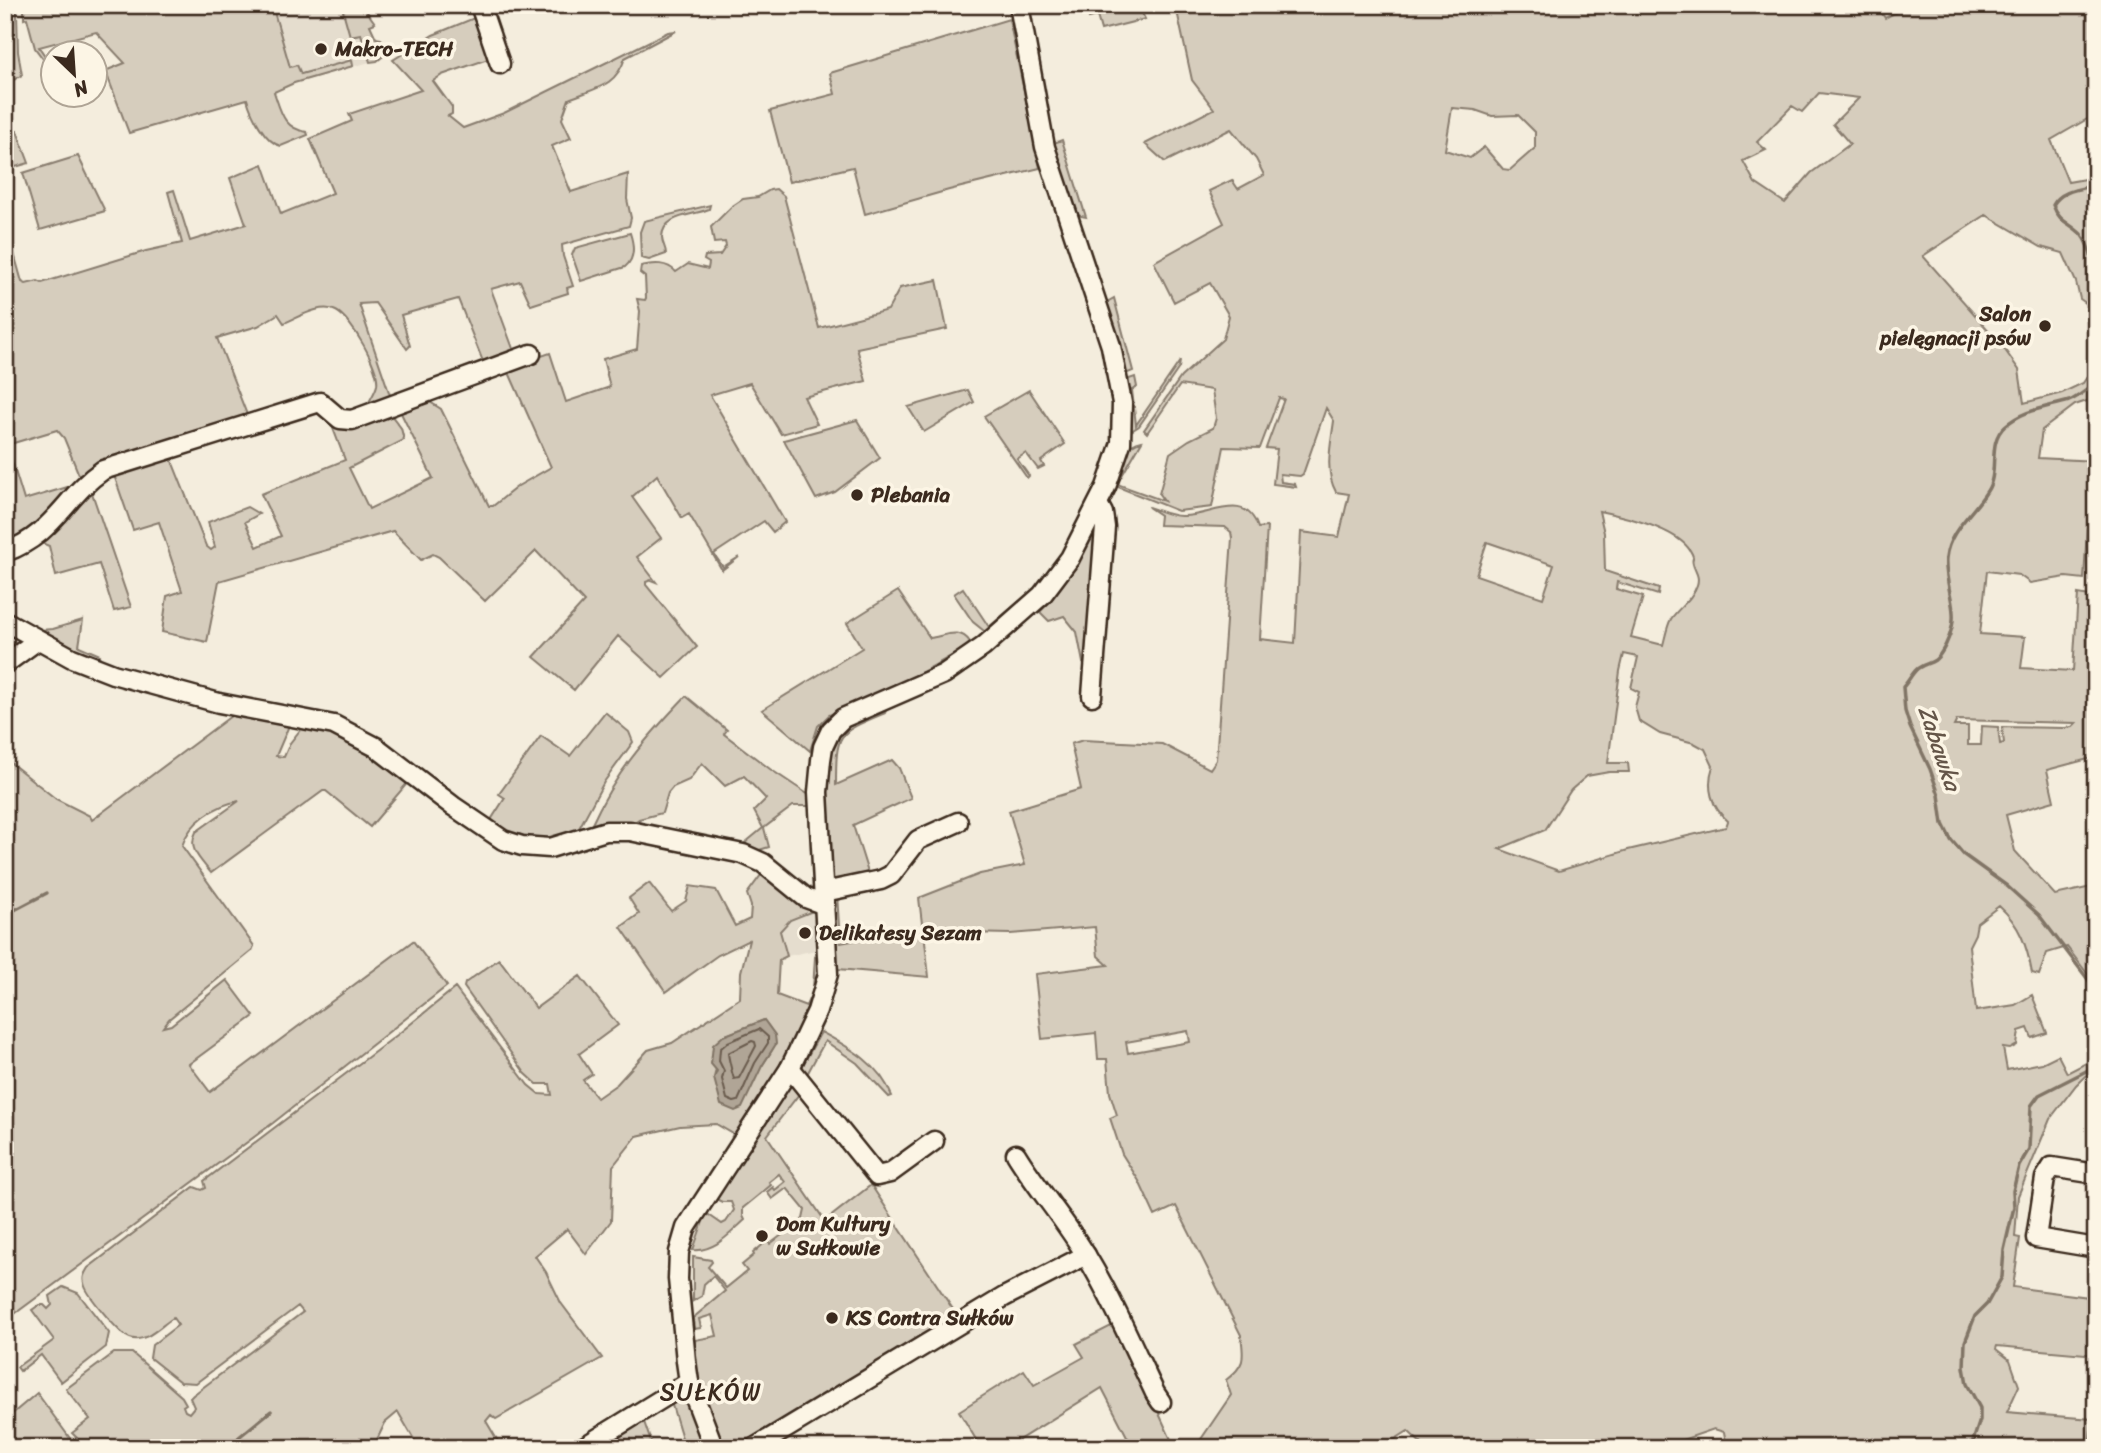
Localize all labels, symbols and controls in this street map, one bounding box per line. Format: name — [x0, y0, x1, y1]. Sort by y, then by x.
place label: Makro-TECH — [334, 30, 454, 68]
north arrow — [38, 38, 108, 108]
marker: Makro-TECH — [313, 41, 329, 57]
text: N — [67, 71, 95, 107]
place label: Salon pielęgnacji psów — [1878, 295, 2032, 357]
marker: Salon pielęgnacji psów — [2037, 318, 2053, 334]
place label: Plebania — [871, 476, 950, 514]
marker: Plebania — [849, 487, 865, 503]
water label: Zabawka — [1906, 700, 1974, 799]
place label: Delikatesy Sezam — [819, 914, 983, 952]
marker: Delikatesy Sezam — [797, 925, 813, 941]
place label: Dom Kultury w Sułkowie — [776, 1205, 891, 1267]
marker: Dom Kultury w Sułkowie — [754, 1228, 770, 1244]
place label: KS Contra Sułków — [845, 1299, 1014, 1337]
marker: KS Contra Sułków — [824, 1310, 840, 1326]
district label: SUŁKÓW — [660, 1371, 762, 1413]

